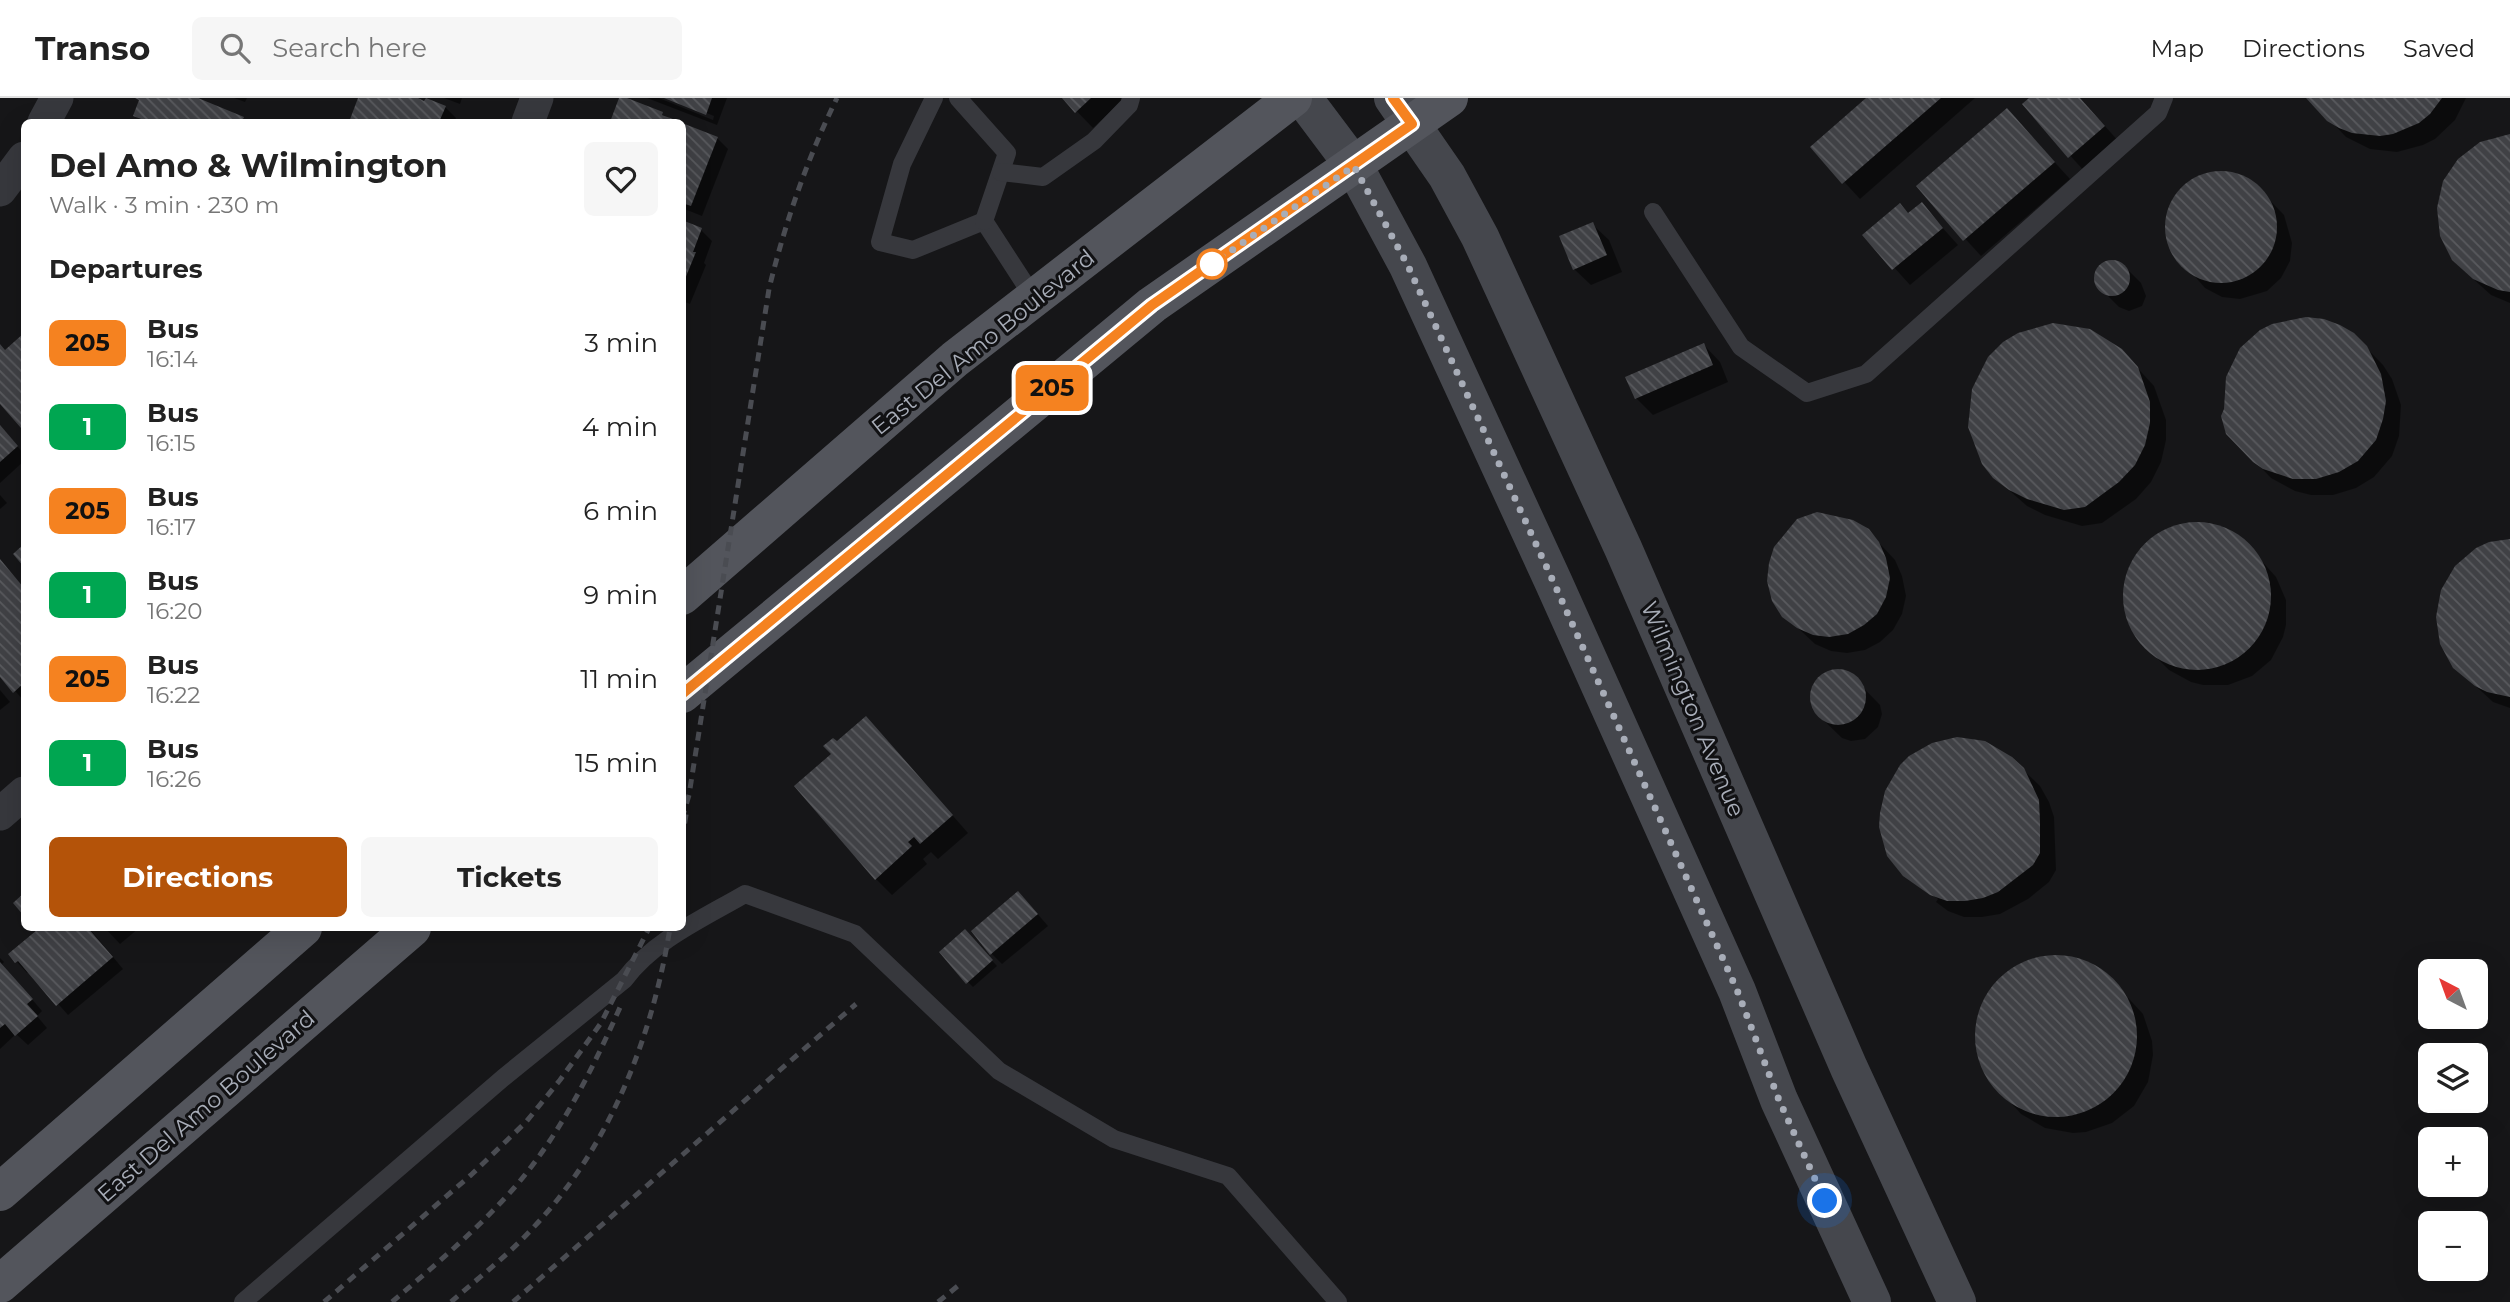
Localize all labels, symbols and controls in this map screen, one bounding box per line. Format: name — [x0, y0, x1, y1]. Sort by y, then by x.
search box — [192, 17, 682, 80]
text: Transo — [35, 28, 150, 68]
icon: search — [216, 29, 254, 67]
text: Search here — [272, 32, 427, 64]
text: Map — [2151, 34, 2204, 63]
text: Directions — [2242, 34, 2365, 63]
text: Saved — [2403, 34, 2475, 63]
button: heart — [584, 142, 658, 216]
text: Del Amo & Wilmington — [49, 145, 448, 185]
text: Walk · 3 min · 230 m — [49, 191, 279, 219]
street label: East Del Amo Boulevard — [866, 243, 1100, 441]
unlabelled marker — [1197, 249, 1227, 279]
text: Departures — [49, 253, 203, 285]
text: Bus — [147, 313, 199, 345]
text: 3 min — [584, 327, 658, 359]
text: 205 — [65, 328, 110, 357]
text: 16:14 — [147, 345, 198, 373]
line badge: 205 — [1012, 365, 1092, 411]
text: 205 — [1030, 373, 1074, 402]
text: Bus — [147, 397, 199, 429]
text: 4 min — [582, 411, 658, 443]
text: 1 — [83, 412, 92, 441]
text: 16:15 — [147, 429, 196, 457]
text: Bus — [147, 481, 199, 513]
text: 6 min — [583, 495, 658, 527]
text: 205 — [65, 496, 110, 525]
text: 16:17 — [147, 513, 196, 541]
text: Bus — [147, 565, 199, 597]
text: 9 min — [583, 579, 658, 611]
text: 1 — [83, 580, 92, 609]
text: 16:20 — [147, 597, 202, 625]
street label: Wilmington Avenue — [1635, 597, 1751, 821]
text: Bus — [147, 649, 199, 681]
text: 11 min — [580, 663, 658, 695]
text: 205 — [65, 664, 110, 693]
text: 16:22 — [147, 681, 200, 709]
text: Bus — [147, 733, 199, 765]
text: 15 min — [575, 747, 658, 779]
text: 1 — [83, 748, 92, 777]
text: 16:26 — [147, 765, 201, 793]
button: Directions — [49, 837, 347, 917]
button: Tickets — [361, 837, 658, 917]
north arrow — [2418, 959, 2488, 1029]
map controls — [2418, 959, 2488, 1281]
street label: East Del Amo Boulevard — [92, 1004, 320, 1208]
button: layers — [2418, 1043, 2488, 1113]
button: + — [2418, 1127, 2488, 1197]
your location — [1807, 1183, 1842, 1218]
button: − — [2418, 1211, 2488, 1281]

